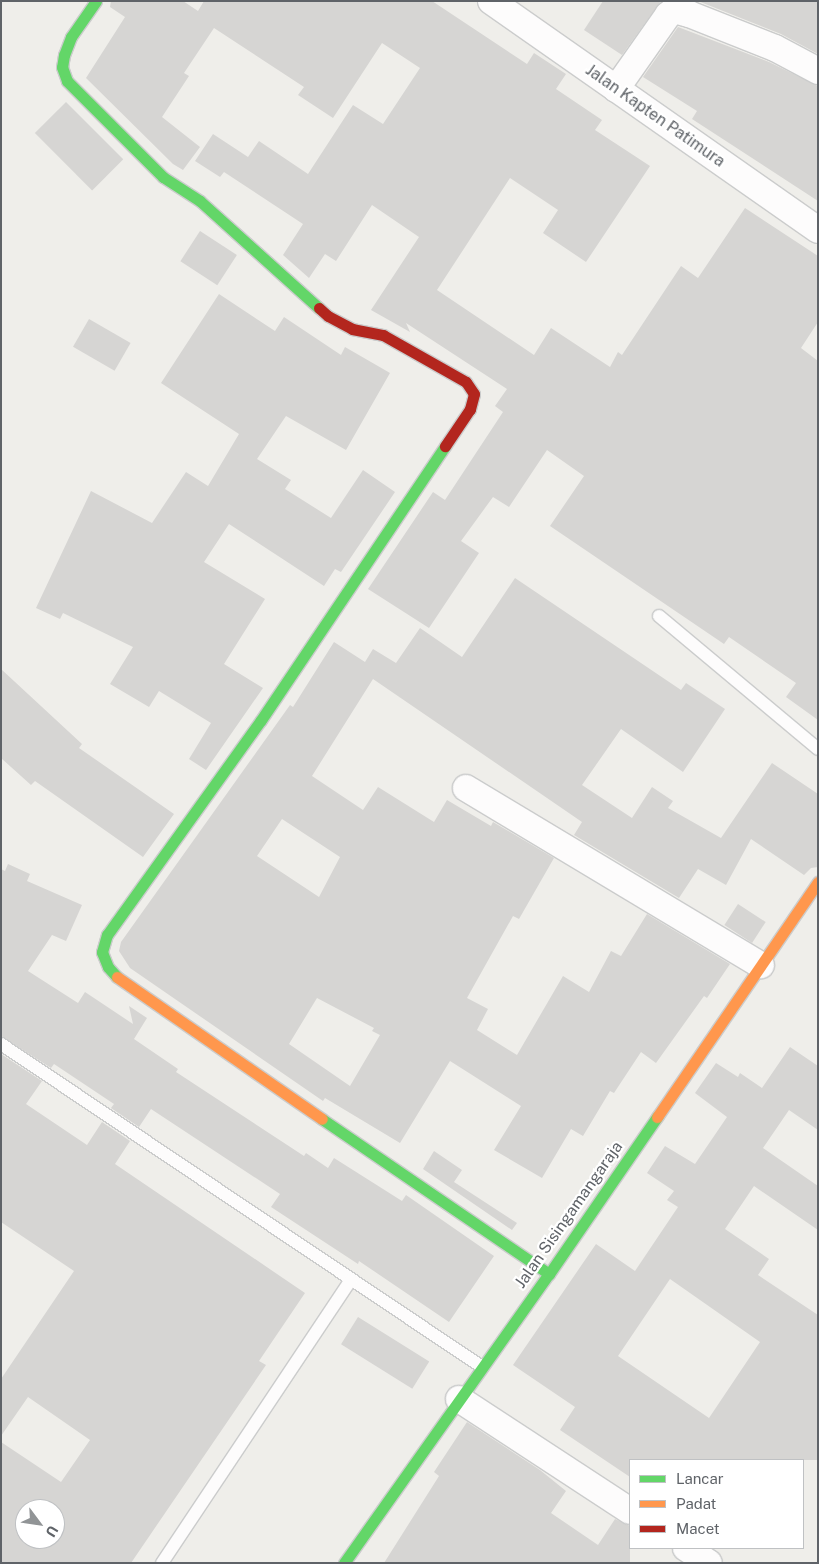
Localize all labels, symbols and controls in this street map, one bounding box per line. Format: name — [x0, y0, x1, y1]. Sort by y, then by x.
street label: Jalan Kapten Patimura — [582, 61, 728, 171]
street label: Jalan Sisingamangaraja — [511, 1138, 627, 1292]
legend — [629, 1459, 804, 1549]
text: Lancar — [676, 1470, 724, 1487]
text: Padat — [676, 1495, 716, 1512]
north arrow — [15, 1499, 65, 1549]
text: Macet — [676, 1520, 720, 1537]
text: U — [43, 1523, 61, 1540]

